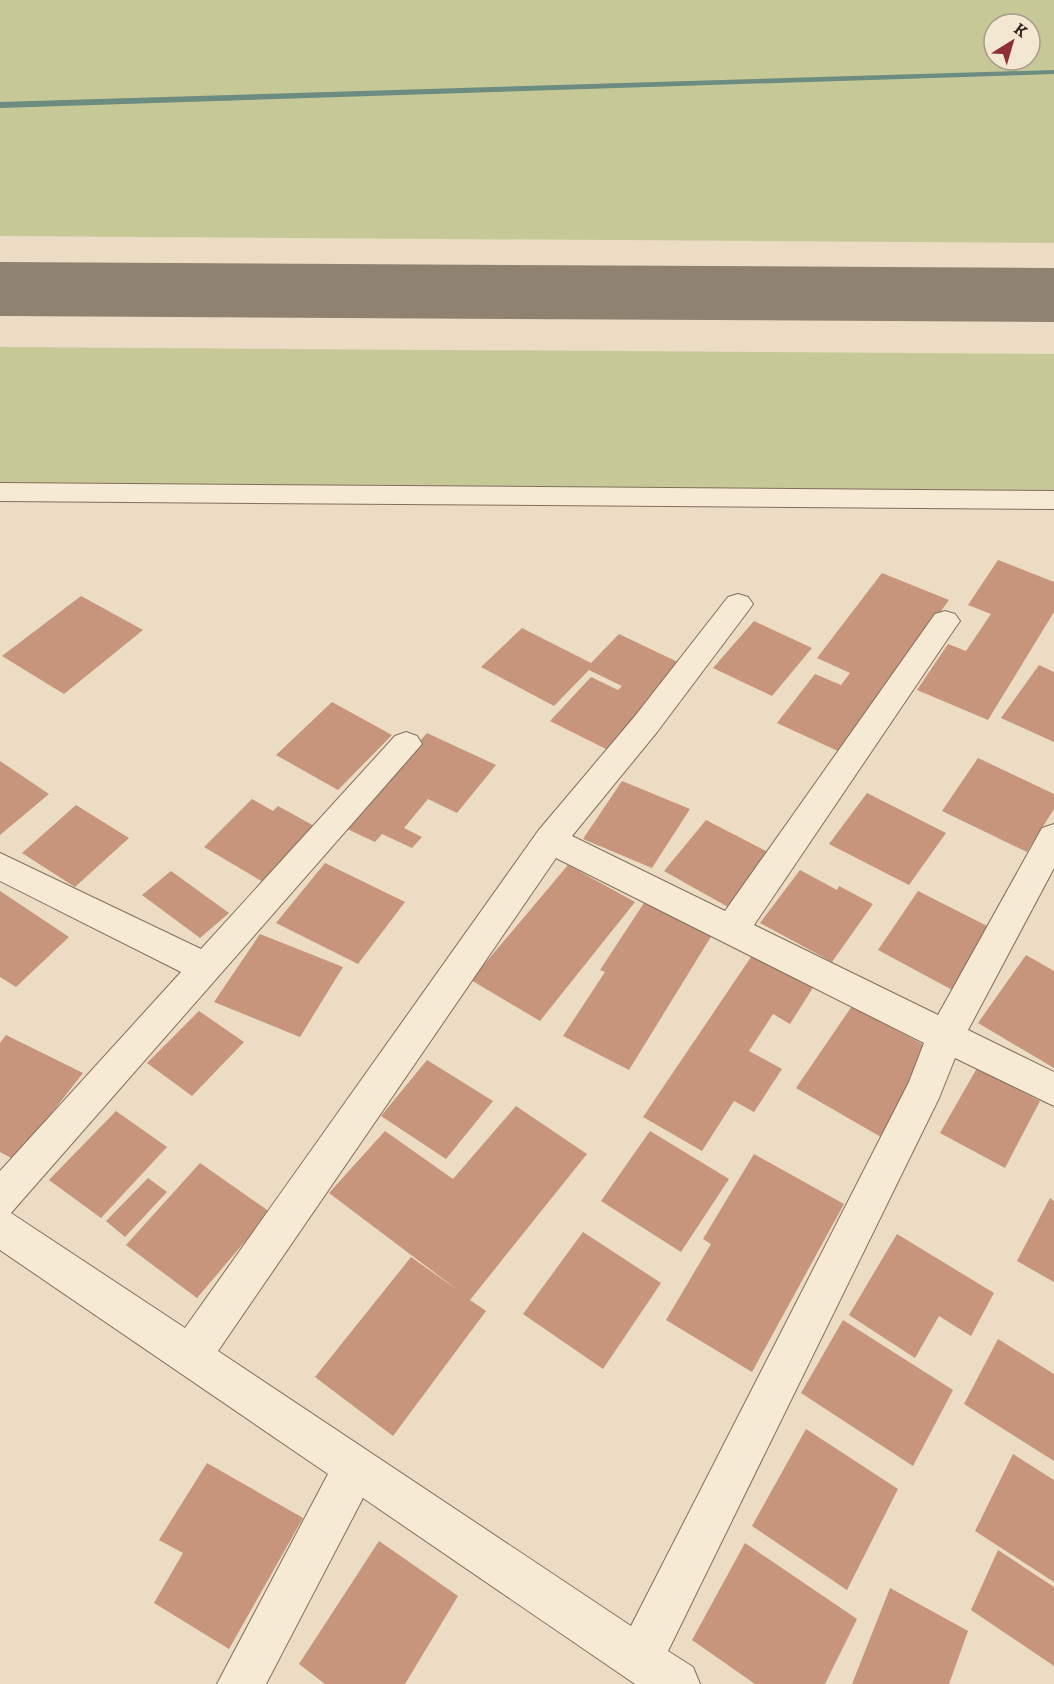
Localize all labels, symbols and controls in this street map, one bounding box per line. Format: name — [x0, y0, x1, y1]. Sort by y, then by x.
north arrow — [982, 12, 1042, 72]
text: K — [1010, 19, 1031, 42]

